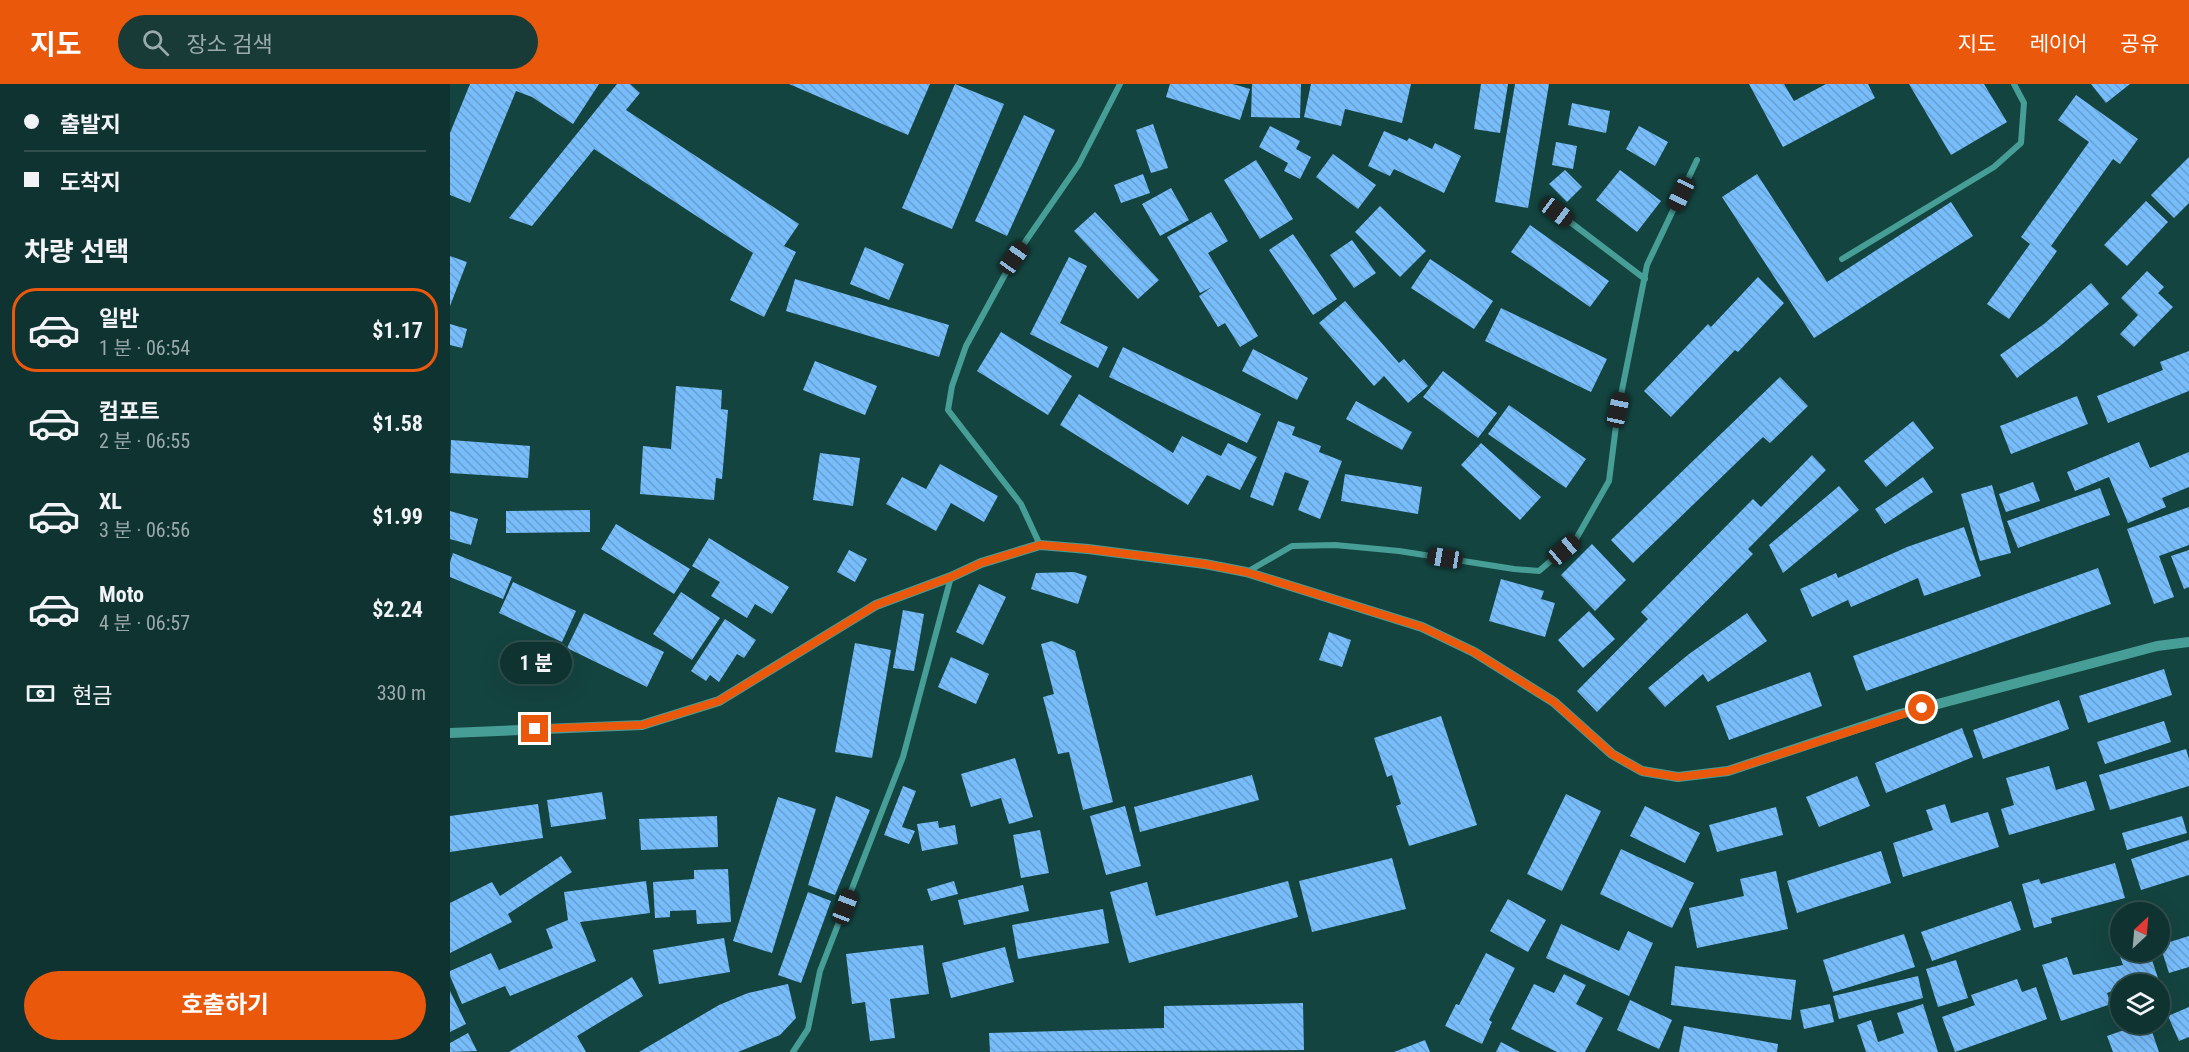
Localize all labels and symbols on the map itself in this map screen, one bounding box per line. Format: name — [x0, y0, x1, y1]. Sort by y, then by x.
car — [1665, 174, 1697, 214]
car — [1537, 194, 1577, 230]
car — [996, 238, 1032, 278]
car — [1605, 391, 1631, 429]
car — [1544, 532, 1584, 568]
car — [1426, 546, 1464, 570]
callout: 1 분 — [499, 642, 571, 684]
route start — [1908, 694, 1935, 721]
route end — [521, 715, 548, 742]
car — [830, 887, 860, 927]
north arrow — [2110, 902, 2170, 962]

